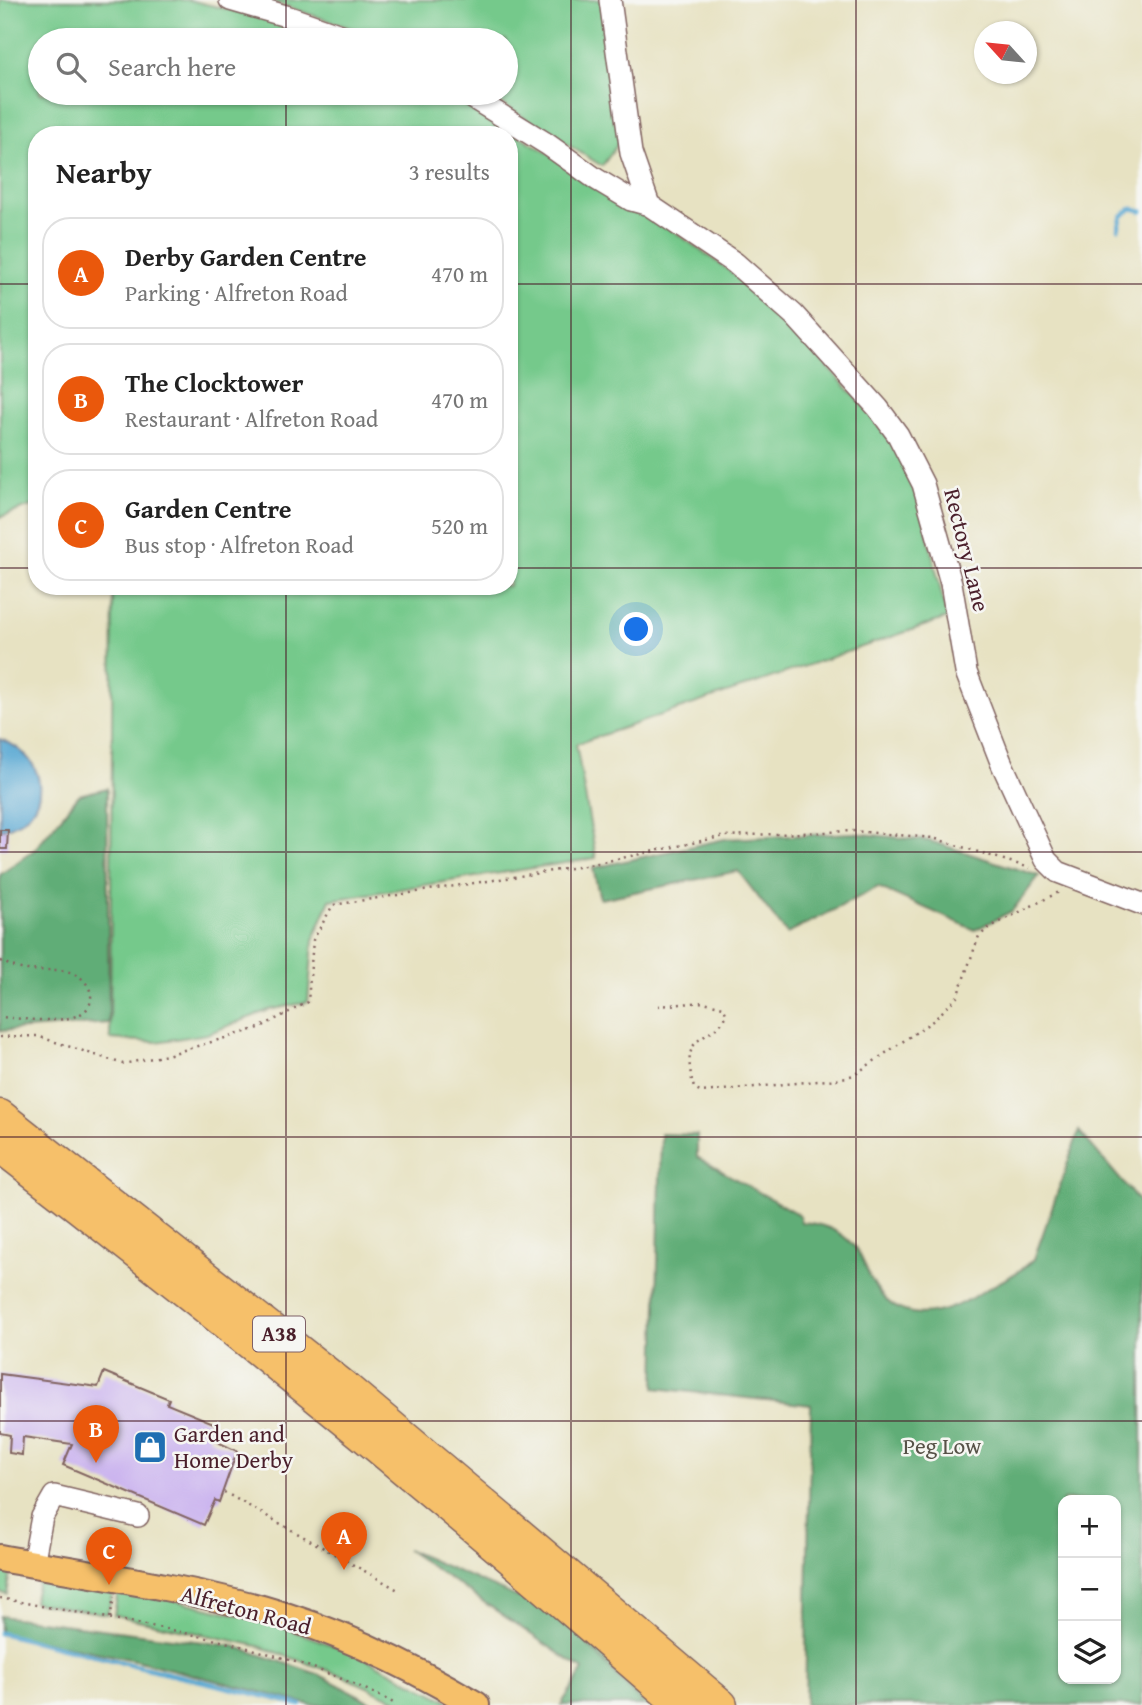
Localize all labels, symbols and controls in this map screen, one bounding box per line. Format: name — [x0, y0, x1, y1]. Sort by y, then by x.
north arrow — [974, 21, 1037, 84]
search box — [28, 28, 518, 105]
text: Search here — [108, 47, 236, 86]
icon: search — [52, 48, 90, 86]
text: Nearby — [56, 150, 152, 194]
text: 3 results — [409, 155, 490, 188]
text: Derby Garden Centre — [125, 237, 367, 276]
text: A — [74, 257, 88, 290]
text: 470 m — [431, 257, 488, 290]
text: Parking · Alfreton Road — [125, 276, 348, 309]
text: The Clocktower — [125, 363, 303, 402]
text: B — [74, 383, 88, 416]
text: 470 m — [431, 383, 488, 416]
text: Restaurant · Alfreton Road — [125, 402, 378, 435]
street label: Rectory Lane — [936, 485, 999, 615]
text: Garden Centre — [125, 489, 292, 528]
text: C — [74, 509, 88, 542]
text: 520 m — [431, 509, 488, 542]
text: Bus stop · Alfreton Road — [125, 528, 354, 561]
your location — [619, 612, 653, 646]
road number: A38 — [253, 1316, 305, 1352]
pin: B — [73, 1405, 119, 1463]
place label: Garden and Home Derby — [174, 1417, 294, 1476]
shop icon: Garden and Home Derby — [131, 1428, 169, 1466]
park label: Peg Low — [903, 1429, 982, 1462]
map controls — [1058, 1495, 1121, 1684]
button: + — [1058, 1495, 1121, 1558]
pin: A — [321, 1512, 367, 1570]
pin: C — [86, 1527, 132, 1585]
button: − — [1058, 1558, 1121, 1621]
street label: Alfreton Road — [177, 1576, 316, 1643]
button: layers — [1058, 1621, 1121, 1684]

